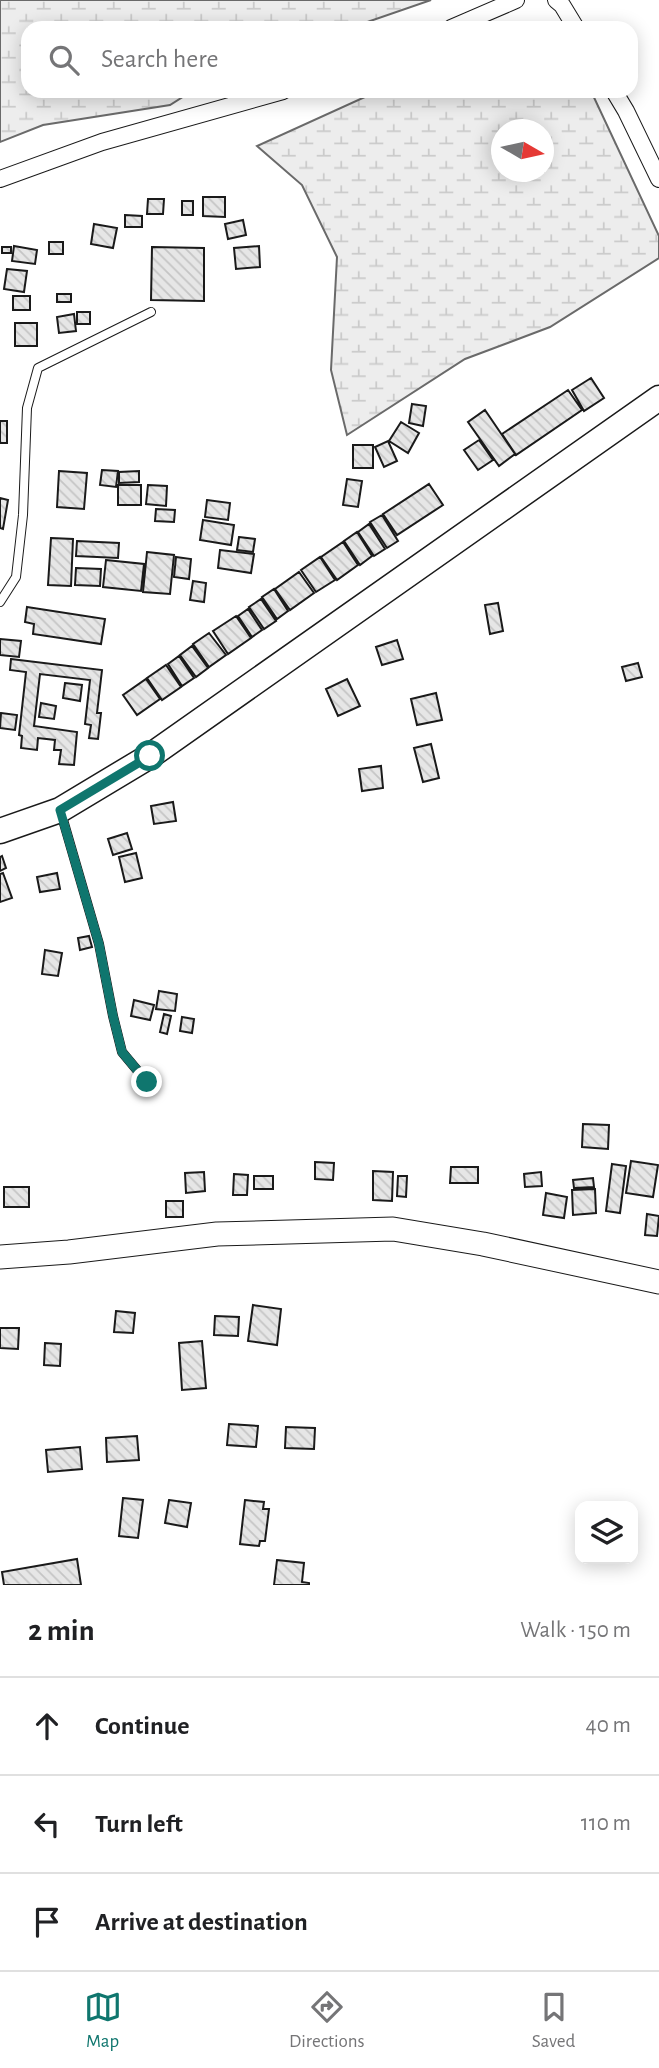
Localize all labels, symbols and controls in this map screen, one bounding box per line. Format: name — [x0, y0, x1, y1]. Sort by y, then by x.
search box — [21, 21, 638, 98]
icon: search — [45, 41, 83, 79]
text: Search here — [101, 46, 219, 72]
north arrow — [491, 119, 554, 182]
route start — [134, 740, 165, 771]
route end — [131, 1066, 162, 1097]
map controls — [575, 1501, 638, 1564]
button: layers — [575, 1501, 638, 1564]
text: 2 min — [28, 1616, 95, 1646]
text: Walk · 150 m — [520, 1619, 631, 1642]
icon: ahead — [28, 1707, 66, 1745]
text: Continue — [95, 1713, 190, 1739]
text: 40 m — [586, 1714, 631, 1737]
icon: left — [28, 1805, 66, 1843]
text: Turn left — [95, 1811, 183, 1837]
text: 110 m — [581, 1812, 631, 1835]
icon: arrive — [28, 1903, 66, 1941]
text: Arrive at destination — [95, 1909, 308, 1935]
tab: Map — [84, 1988, 122, 2053]
tab: Directions — [289, 1988, 365, 2053]
tab: Saved — [532, 1988, 575, 2053]

